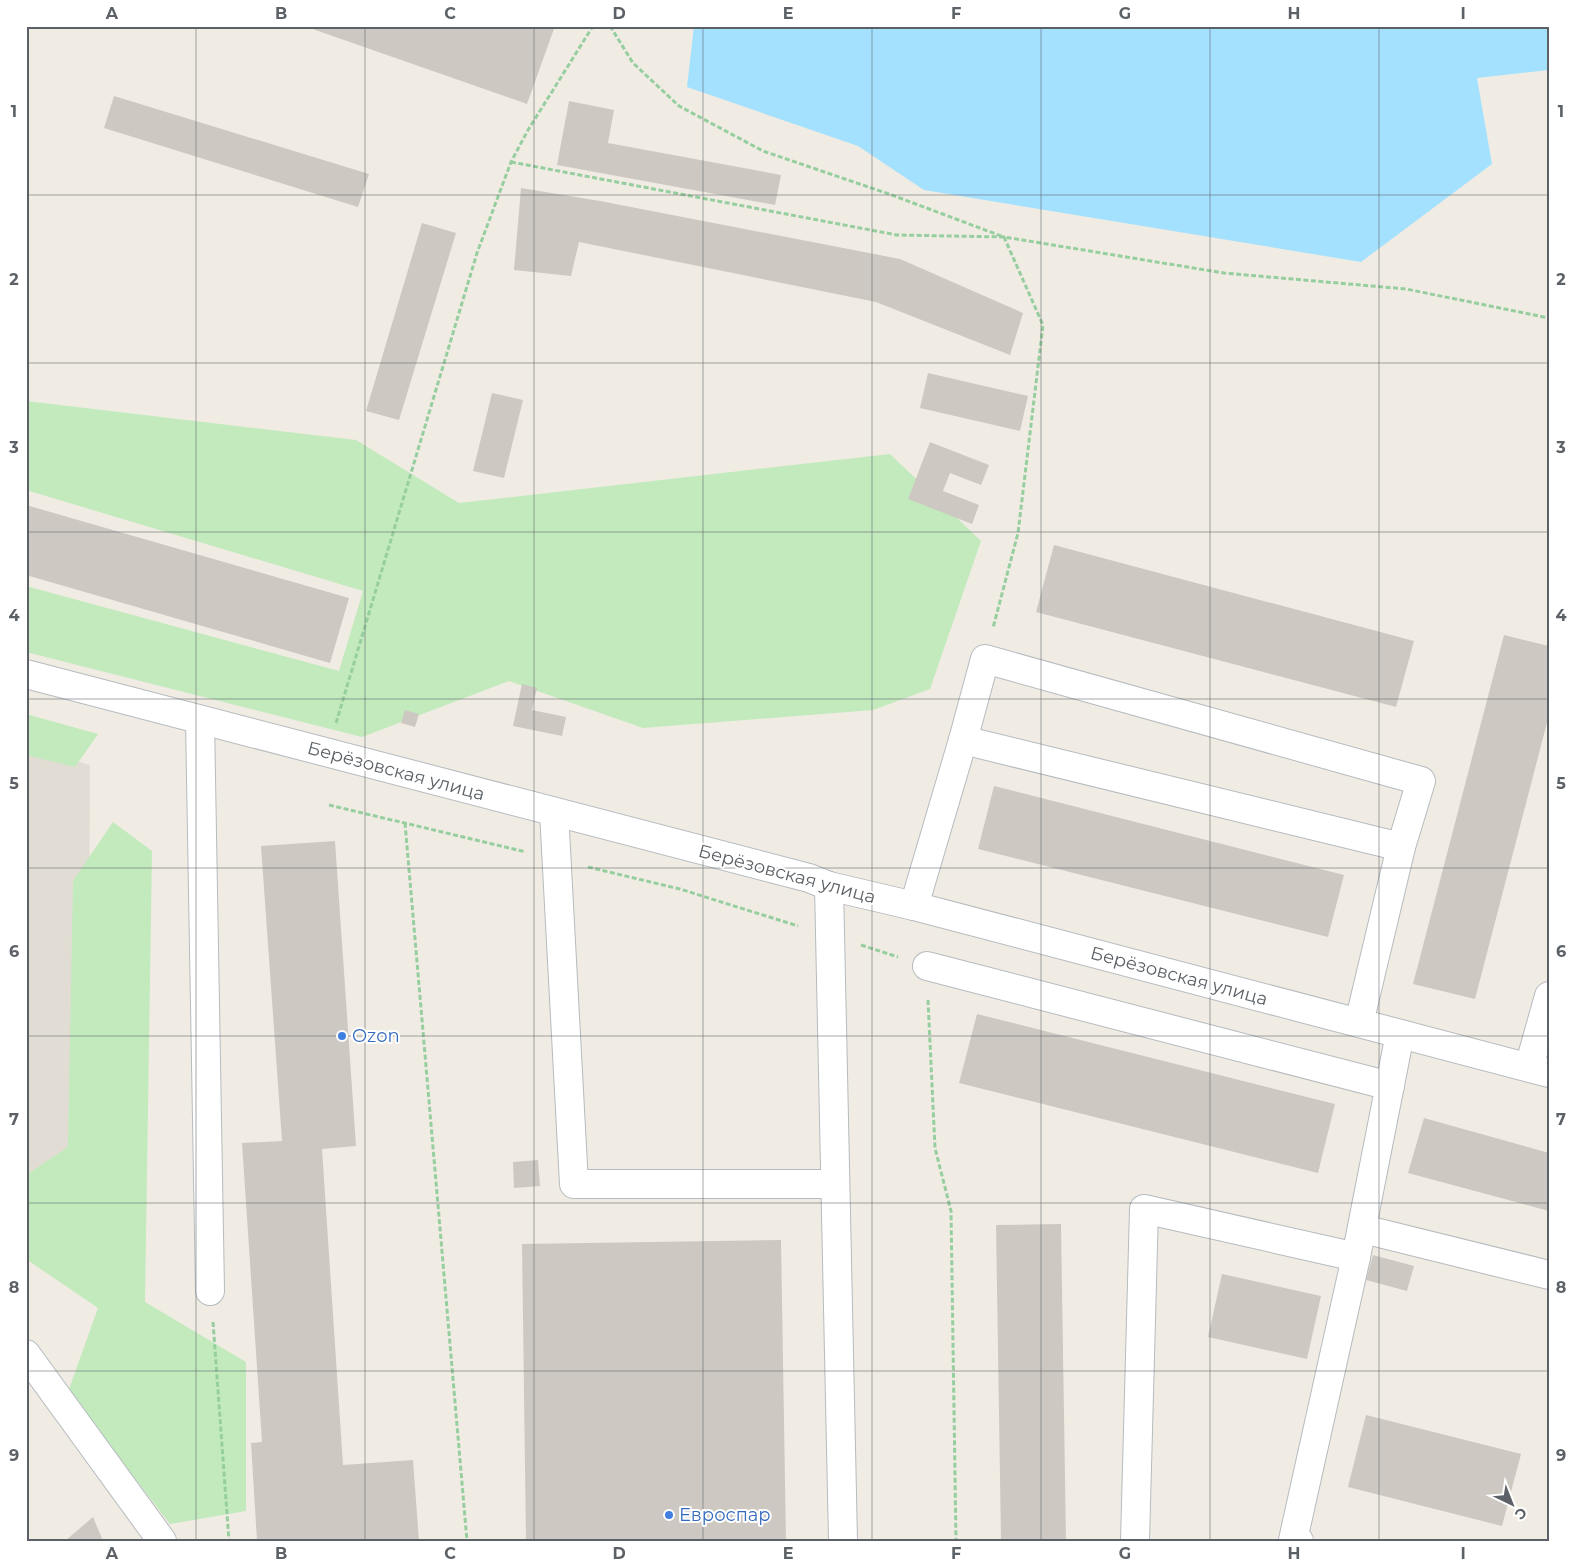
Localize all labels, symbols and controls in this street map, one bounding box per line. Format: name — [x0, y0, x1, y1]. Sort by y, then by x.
text: A — [105, 4, 119, 23]
text: B — [275, 4, 287, 23]
text: C — [444, 4, 456, 23]
text: D — [612, 4, 626, 23]
text: E — [783, 4, 793, 23]
text: F — [951, 4, 961, 23]
text: G — [1119, 4, 1131, 23]
text: H — [1288, 4, 1300, 23]
text: I — [1460, 4, 1466, 23]
text: 1 — [11, 102, 17, 121]
text: 1 — [1558, 102, 1564, 121]
text: 2 — [9, 270, 19, 289]
text: 2 — [1556, 270, 1566, 289]
text: 3 — [8, 438, 19, 457]
text: 3 — [1555, 438, 1566, 457]
text: 4 — [8, 606, 20, 625]
text: 4 — [1555, 606, 1567, 625]
street label: Берёзовская улица — [305, 737, 487, 805]
text: 5 — [9, 774, 19, 793]
text: 5 — [1556, 774, 1566, 793]
street label: Берёзовская улица — [696, 840, 878, 908]
text: 6 — [9, 942, 19, 961]
street label: Берёзовская улица — [1088, 942, 1270, 1010]
text: 6 — [1556, 942, 1566, 961]
place label: Ozon — [352, 1025, 400, 1047]
marker: Ozon — [336, 1030, 348, 1042]
text: 7 — [9, 1110, 19, 1129]
text: 7 — [1556, 1110, 1566, 1129]
text: 8 — [9, 1278, 19, 1297]
text: 8 — [1556, 1278, 1566, 1297]
text: 9 — [9, 1446, 19, 1465]
text: 9 — [1556, 1446, 1566, 1465]
north arrow — [1488, 1480, 1538, 1530]
text: С — [1511, 1503, 1531, 1524]
place label: Евроспар — [679, 1504, 771, 1526]
marker: Евроспар — [663, 1509, 675, 1521]
text: A — [105, 1544, 119, 1563]
text: B — [275, 1544, 287, 1563]
text: C — [444, 1544, 456, 1563]
text: D — [612, 1544, 626, 1563]
text: E — [783, 1544, 793, 1563]
text: F — [951, 1544, 961, 1563]
text: G — [1119, 1544, 1131, 1563]
text: H — [1288, 1544, 1300, 1563]
text: I — [1460, 1544, 1466, 1563]

